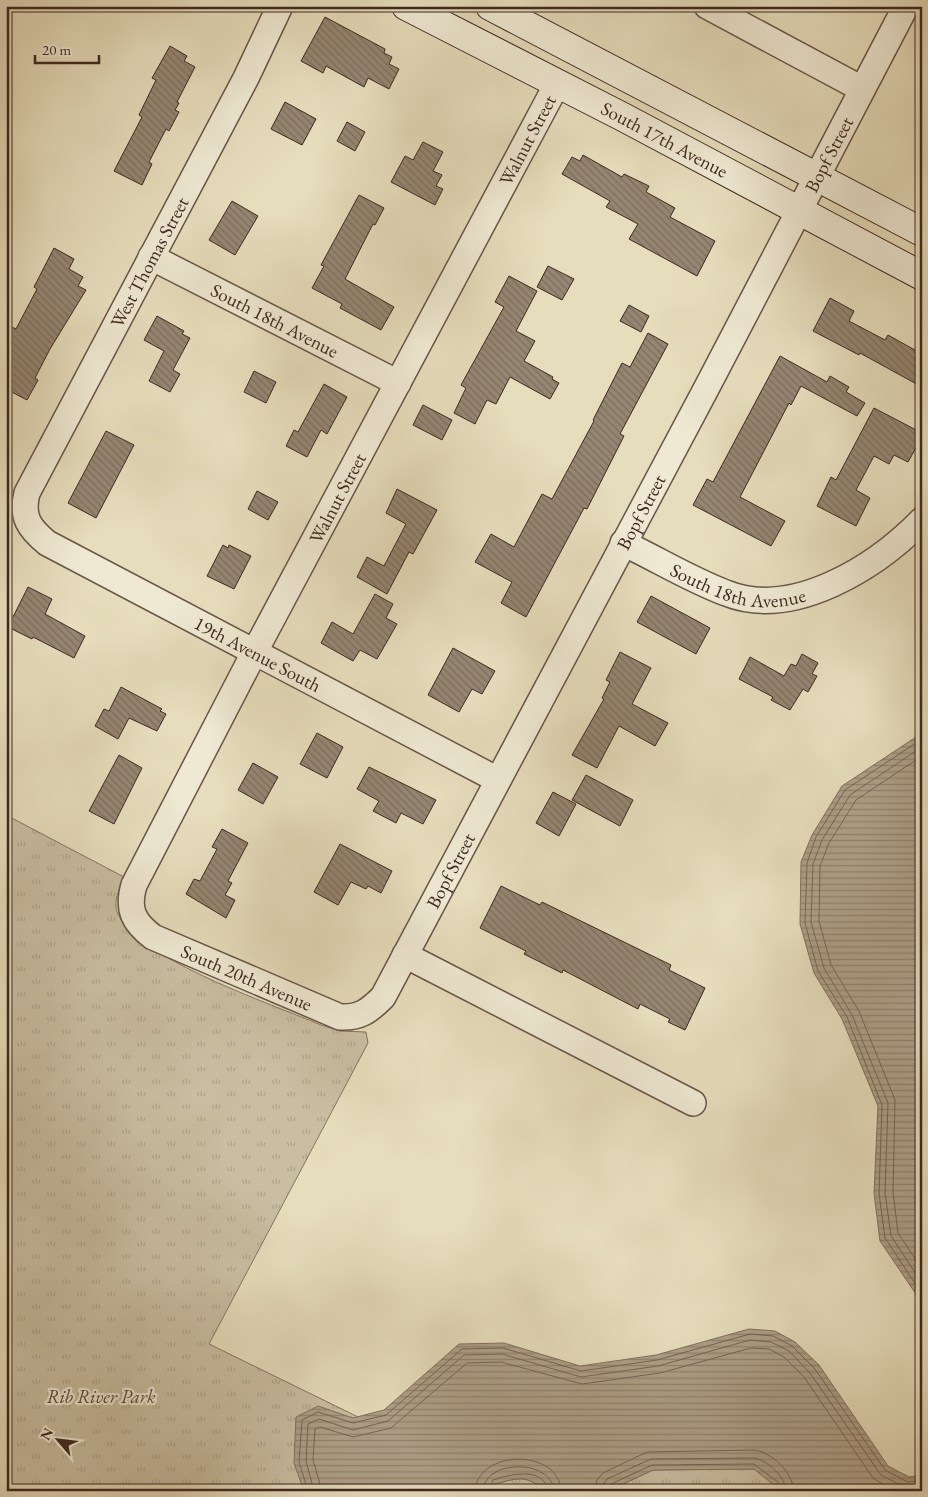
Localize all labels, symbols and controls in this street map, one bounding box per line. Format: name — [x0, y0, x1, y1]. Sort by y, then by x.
scale bar — [35, 32, 99, 64]
text: 20 m — [42, 40, 71, 59]
street label: Walnut Street — [493, 91, 562, 190]
street label: South 17th Avenue — [597, 96, 732, 184]
street label: Bopf Street — [799, 112, 859, 197]
street label: West Thomas Street — [104, 192, 194, 332]
street label: South 18th Avenue — [206, 278, 343, 364]
street label: Walnut Street — [303, 449, 372, 548]
street label: Bopf Street — [611, 470, 671, 554]
street label: South 18th Avenue — [666, 557, 808, 614]
street label: 19th Avenue South — [190, 611, 326, 698]
street label: Bopf Street — [420, 829, 481, 913]
street label: South 20th Avenue — [177, 938, 316, 1017]
park label: Rib River Park — [46, 1384, 156, 1409]
north arrow — [32, 1414, 82, 1464]
text: N — [36, 1424, 57, 1443]

